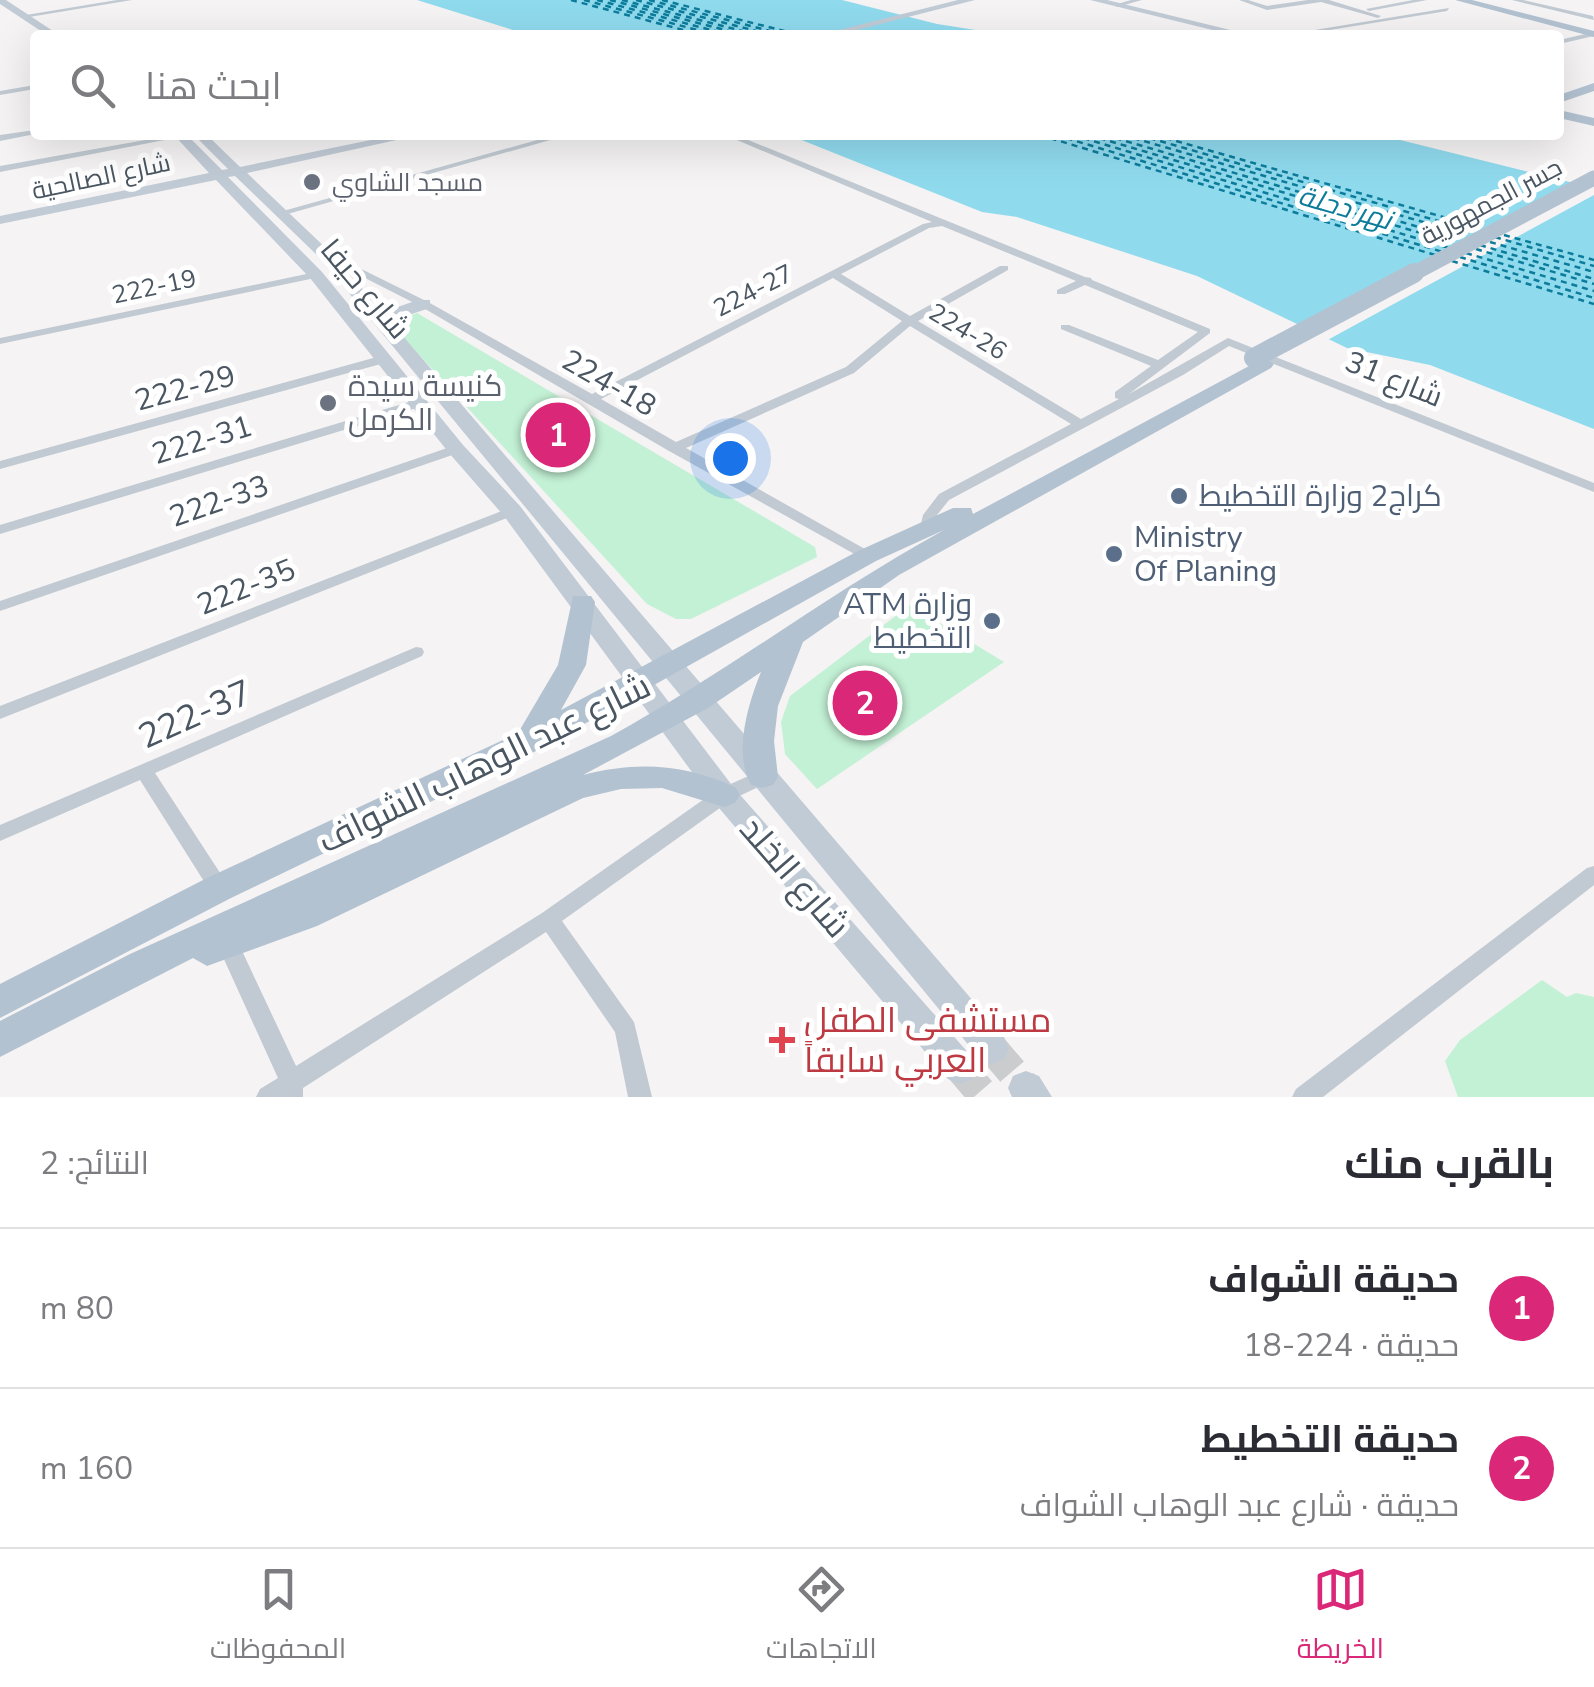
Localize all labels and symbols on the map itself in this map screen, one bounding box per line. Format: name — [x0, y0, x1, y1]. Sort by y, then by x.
street label: شارع الصالحية — [29, 146, 174, 208]
street label: جسر الجمهورية — [1415, 150, 1568, 253]
place label: مسجد الشاوي — [332, 166, 483, 202]
marker: مسجد الشاوي — [301, 171, 323, 193]
water label: نهر دجلة — [1294, 177, 1398, 240]
street label: شارع حيفا — [311, 230, 419, 348]
street label: 224-27 — [708, 256, 799, 325]
street label: 222-19 — [109, 261, 200, 313]
street label: 224-26 — [922, 295, 1013, 368]
street label: 224-18 — [554, 340, 663, 427]
street label: شارع 31 — [1339, 341, 1449, 418]
street label: 222-29 — [130, 355, 240, 422]
place label: كنيسة سيدة الكرمل — [348, 366, 502, 441]
marker: كنيسة سيدة الكرمل — [317, 392, 339, 414]
pin: 1 — [526, 398, 590, 472]
street label: 222-31 — [147, 406, 257, 475]
your location — [705, 433, 756, 484]
street label: 222-33 — [164, 465, 274, 538]
place label: كراج2 وزارة التخطيط — [1199, 476, 1442, 517]
marker: كراج2 وزارة التخطيط — [1168, 485, 1190, 507]
place label: Ministry Of Planing — [1134, 517, 1277, 592]
marker: Ministry Of Planing — [1103, 543, 1125, 565]
street label: 222-35 — [191, 549, 301, 626]
place label: ATM وزارة التخطيط — [843, 584, 972, 659]
marker: ATM وزارة التخطيط — [981, 610, 1003, 632]
street label: شارع عبد الوهاب الشواف — [310, 662, 658, 864]
pin: 2 — [832, 666, 898, 740]
street label: 222-37 — [131, 669, 260, 760]
street label: شارع الخلد — [729, 807, 860, 948]
place label: مستشفى الطفل العربي سابقاً — [804, 997, 1051, 1087]
marker: مستشفى الطفل العربي سابقاً — [769, 1027, 795, 1053]

